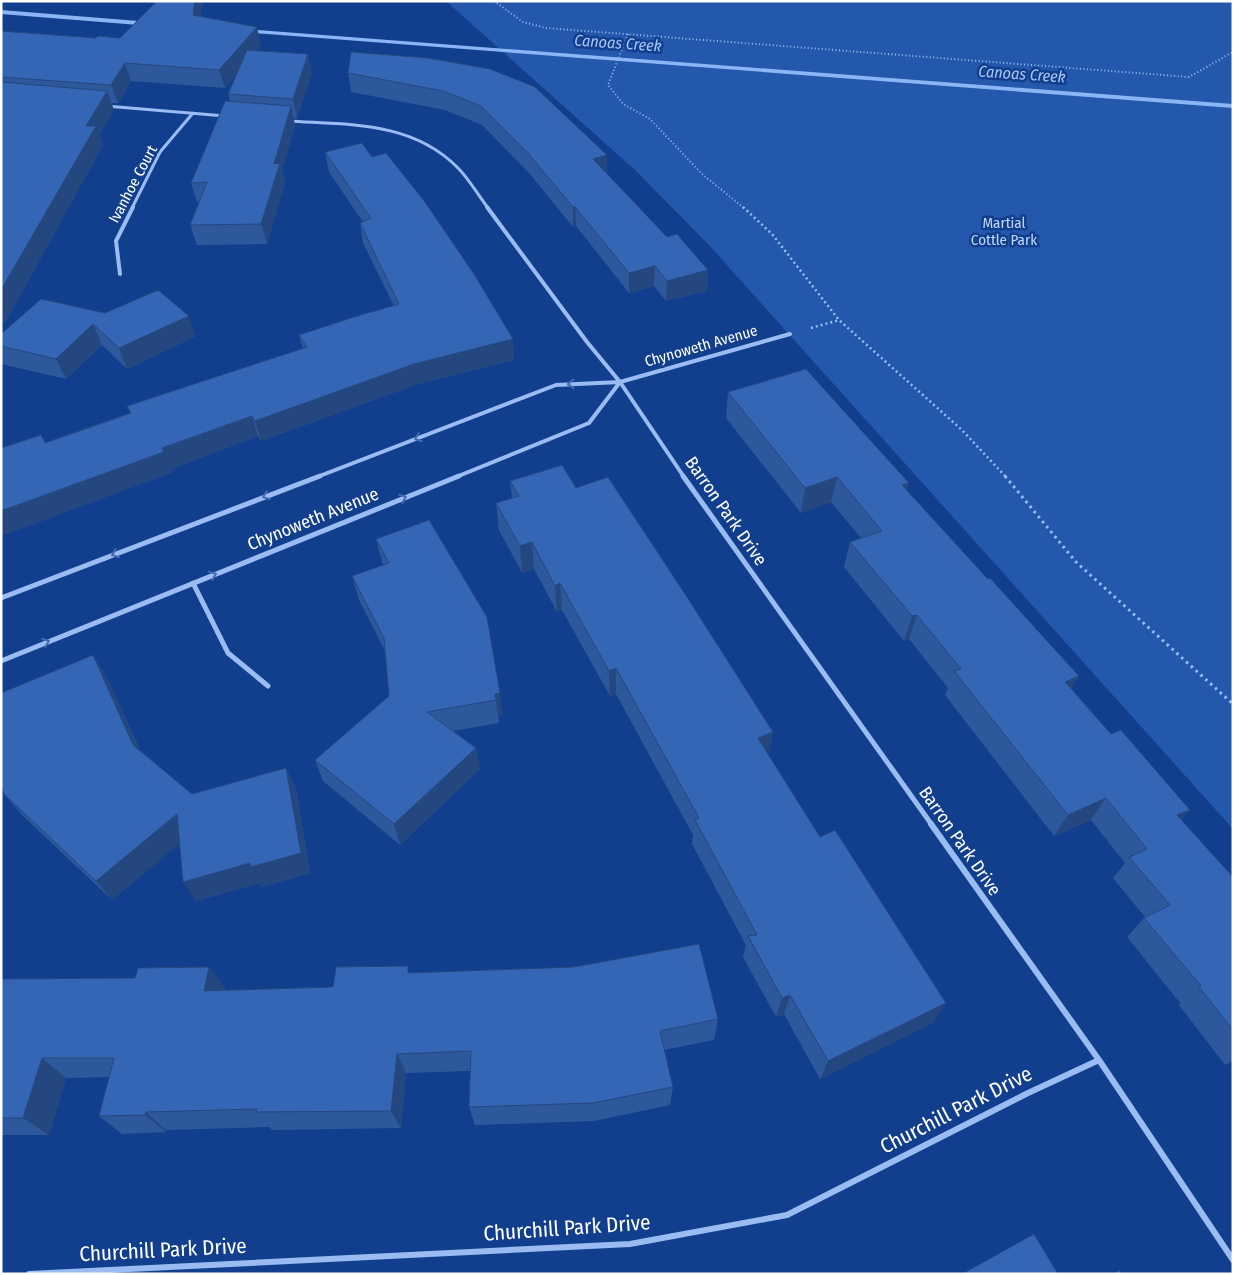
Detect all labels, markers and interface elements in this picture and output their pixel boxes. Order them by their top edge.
water label: Canoas Creek [574,30,662,56]
water label: Canoas Creek [978,61,1066,87]
street label: Ivanhoe Court [105,142,161,226]
park label: Martial Cottle Park [971,214,1037,249]
street label: Chynoweth Avenue [643,321,759,371]
one-way arrow [567,379,575,390]
one-way arrow [414,431,423,442]
street label: Barron Park Drive [680,452,772,570]
street label: Chynoweth Avenue [244,483,382,555]
one-way arrow [263,490,271,500]
one-way arrow [398,494,407,504]
one-way arrow [111,548,119,558]
one-way arrow [208,570,217,581]
one-way arrow [42,638,50,648]
street label: Barron Park Drive [914,782,1006,900]
street label: Churchill Park Drive [876,1060,1036,1160]
street label: Churchill Park Drive [483,1209,651,1247]
street label: Churchill Park Drive [79,1233,247,1267]

